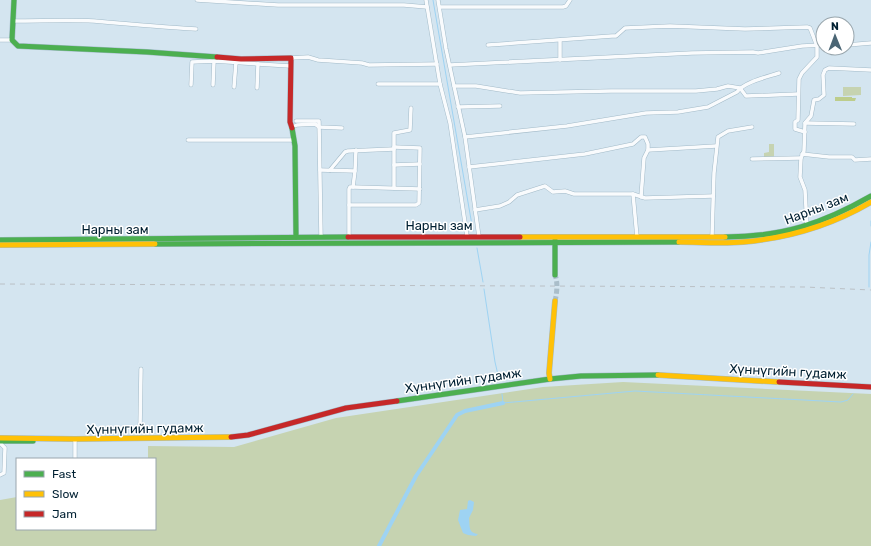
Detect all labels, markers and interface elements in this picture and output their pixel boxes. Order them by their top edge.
north arrow [815,16,855,56]
text: N [831,20,839,33]
street label: Нарны зам [782,189,850,228]
street label: Нарны зам [405,218,473,233]
street label: Нарны зам [81,222,149,237]
street label: Хүннүгийн гудамж [729,361,848,382]
street label: Хүннүгийн гудамж [404,365,523,396]
street label: Хүннүгийн гудамж [86,420,204,437]
legend [16,458,156,530]
text: Fast [52,467,76,481]
text: Slow [52,487,79,501]
text: Jam [52,507,77,521]

